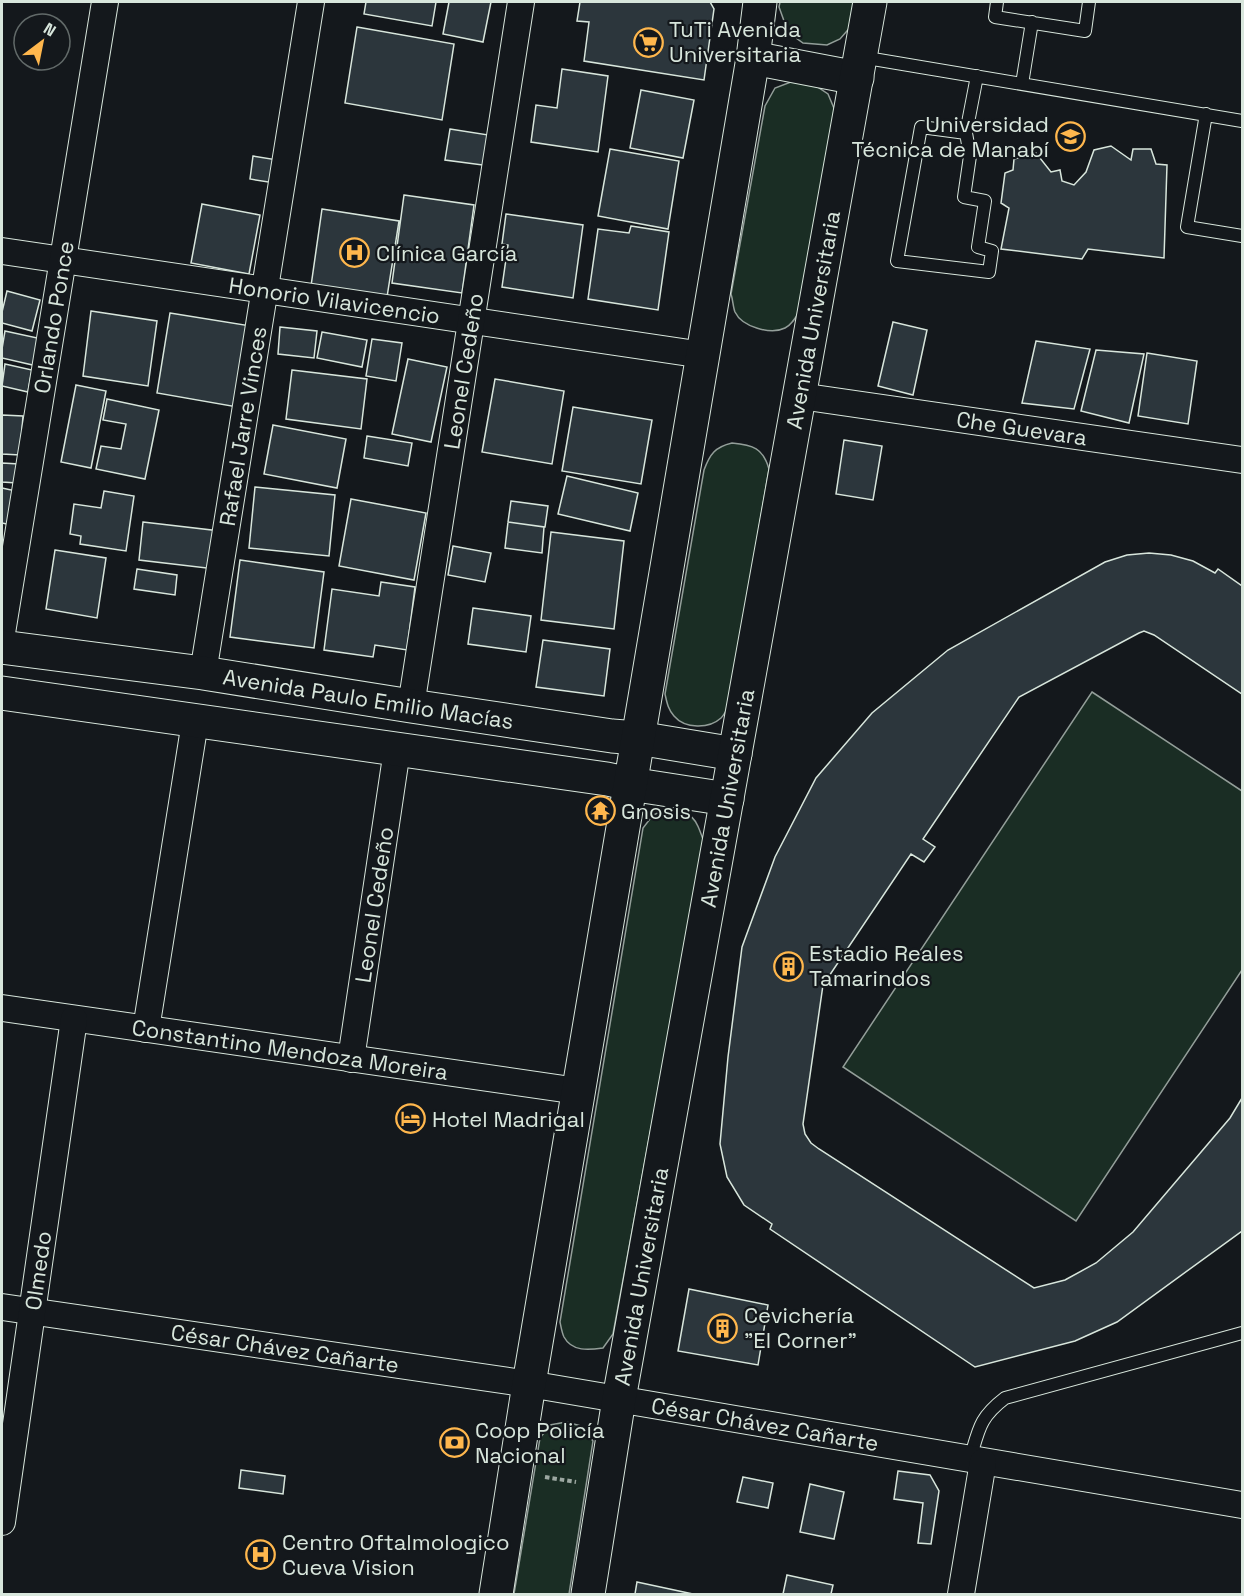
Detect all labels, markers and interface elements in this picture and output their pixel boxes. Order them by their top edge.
north arrow [12,12,72,72]
place label: TuTi Avenida Universitaria [669,15,801,68]
text: N [40,18,60,41]
supermarket icon: TuTi Avenida Universitaria [632,26,664,58]
place label: Universidad Técnica de Manabí [852,110,1050,163]
school or university icon: Universidad Técnica de Manabí [1054,121,1086,153]
street label: Avenida Universitaria [780,208,846,431]
hospital icon: Clínica García [339,237,371,269]
street label: Orlando Ponce [27,239,80,396]
place label: Clínica García [376,239,518,267]
street label: Honorio Vilavicencio [227,271,442,330]
street label: Leonel Cedeño [437,291,489,451]
street label: Rafael Jarre Vinces [213,324,273,528]
street label: Che Guevara [955,405,1089,451]
street label: Avenida Paulo Emilio Macías [221,662,515,735]
street label: Avenida Universitaria [694,686,760,910]
temple icon: Gnosis [584,795,616,827]
place label: Gnosis [621,797,691,825]
street label: Leonel Cedeño [349,825,399,985]
place label: Estadio Reales Tamarindos [809,939,964,992]
building icon: Estadio Reales Tamarindos [772,950,804,982]
street label: Constantino Mendoza Moreira [130,1013,450,1086]
hotel icon: Hotel Madrigal [395,1103,427,1135]
place label: Hotel Madrigal [432,1105,585,1133]
street label: Avenida Universitaria [608,1165,674,1388]
street label: Olmedo [18,1229,58,1312]
place label: Cevichería "El Corner" [744,1301,857,1354]
building icon: Cevichería "El Corner" [707,1312,739,1344]
street label: César Chávez Cañarte [169,1318,401,1379]
street label: César Chávez Cañarte [649,1391,881,1457]
place label: Coop Policía Nacional [475,1416,605,1469]
bank icon: Coop Policía Nacional [438,1427,470,1459]
place label: Centro Oftalmologico Cueva Vision [282,1528,510,1581]
hospital icon: Centro Oftalmologico Cueva Vision [245,1539,277,1571]

